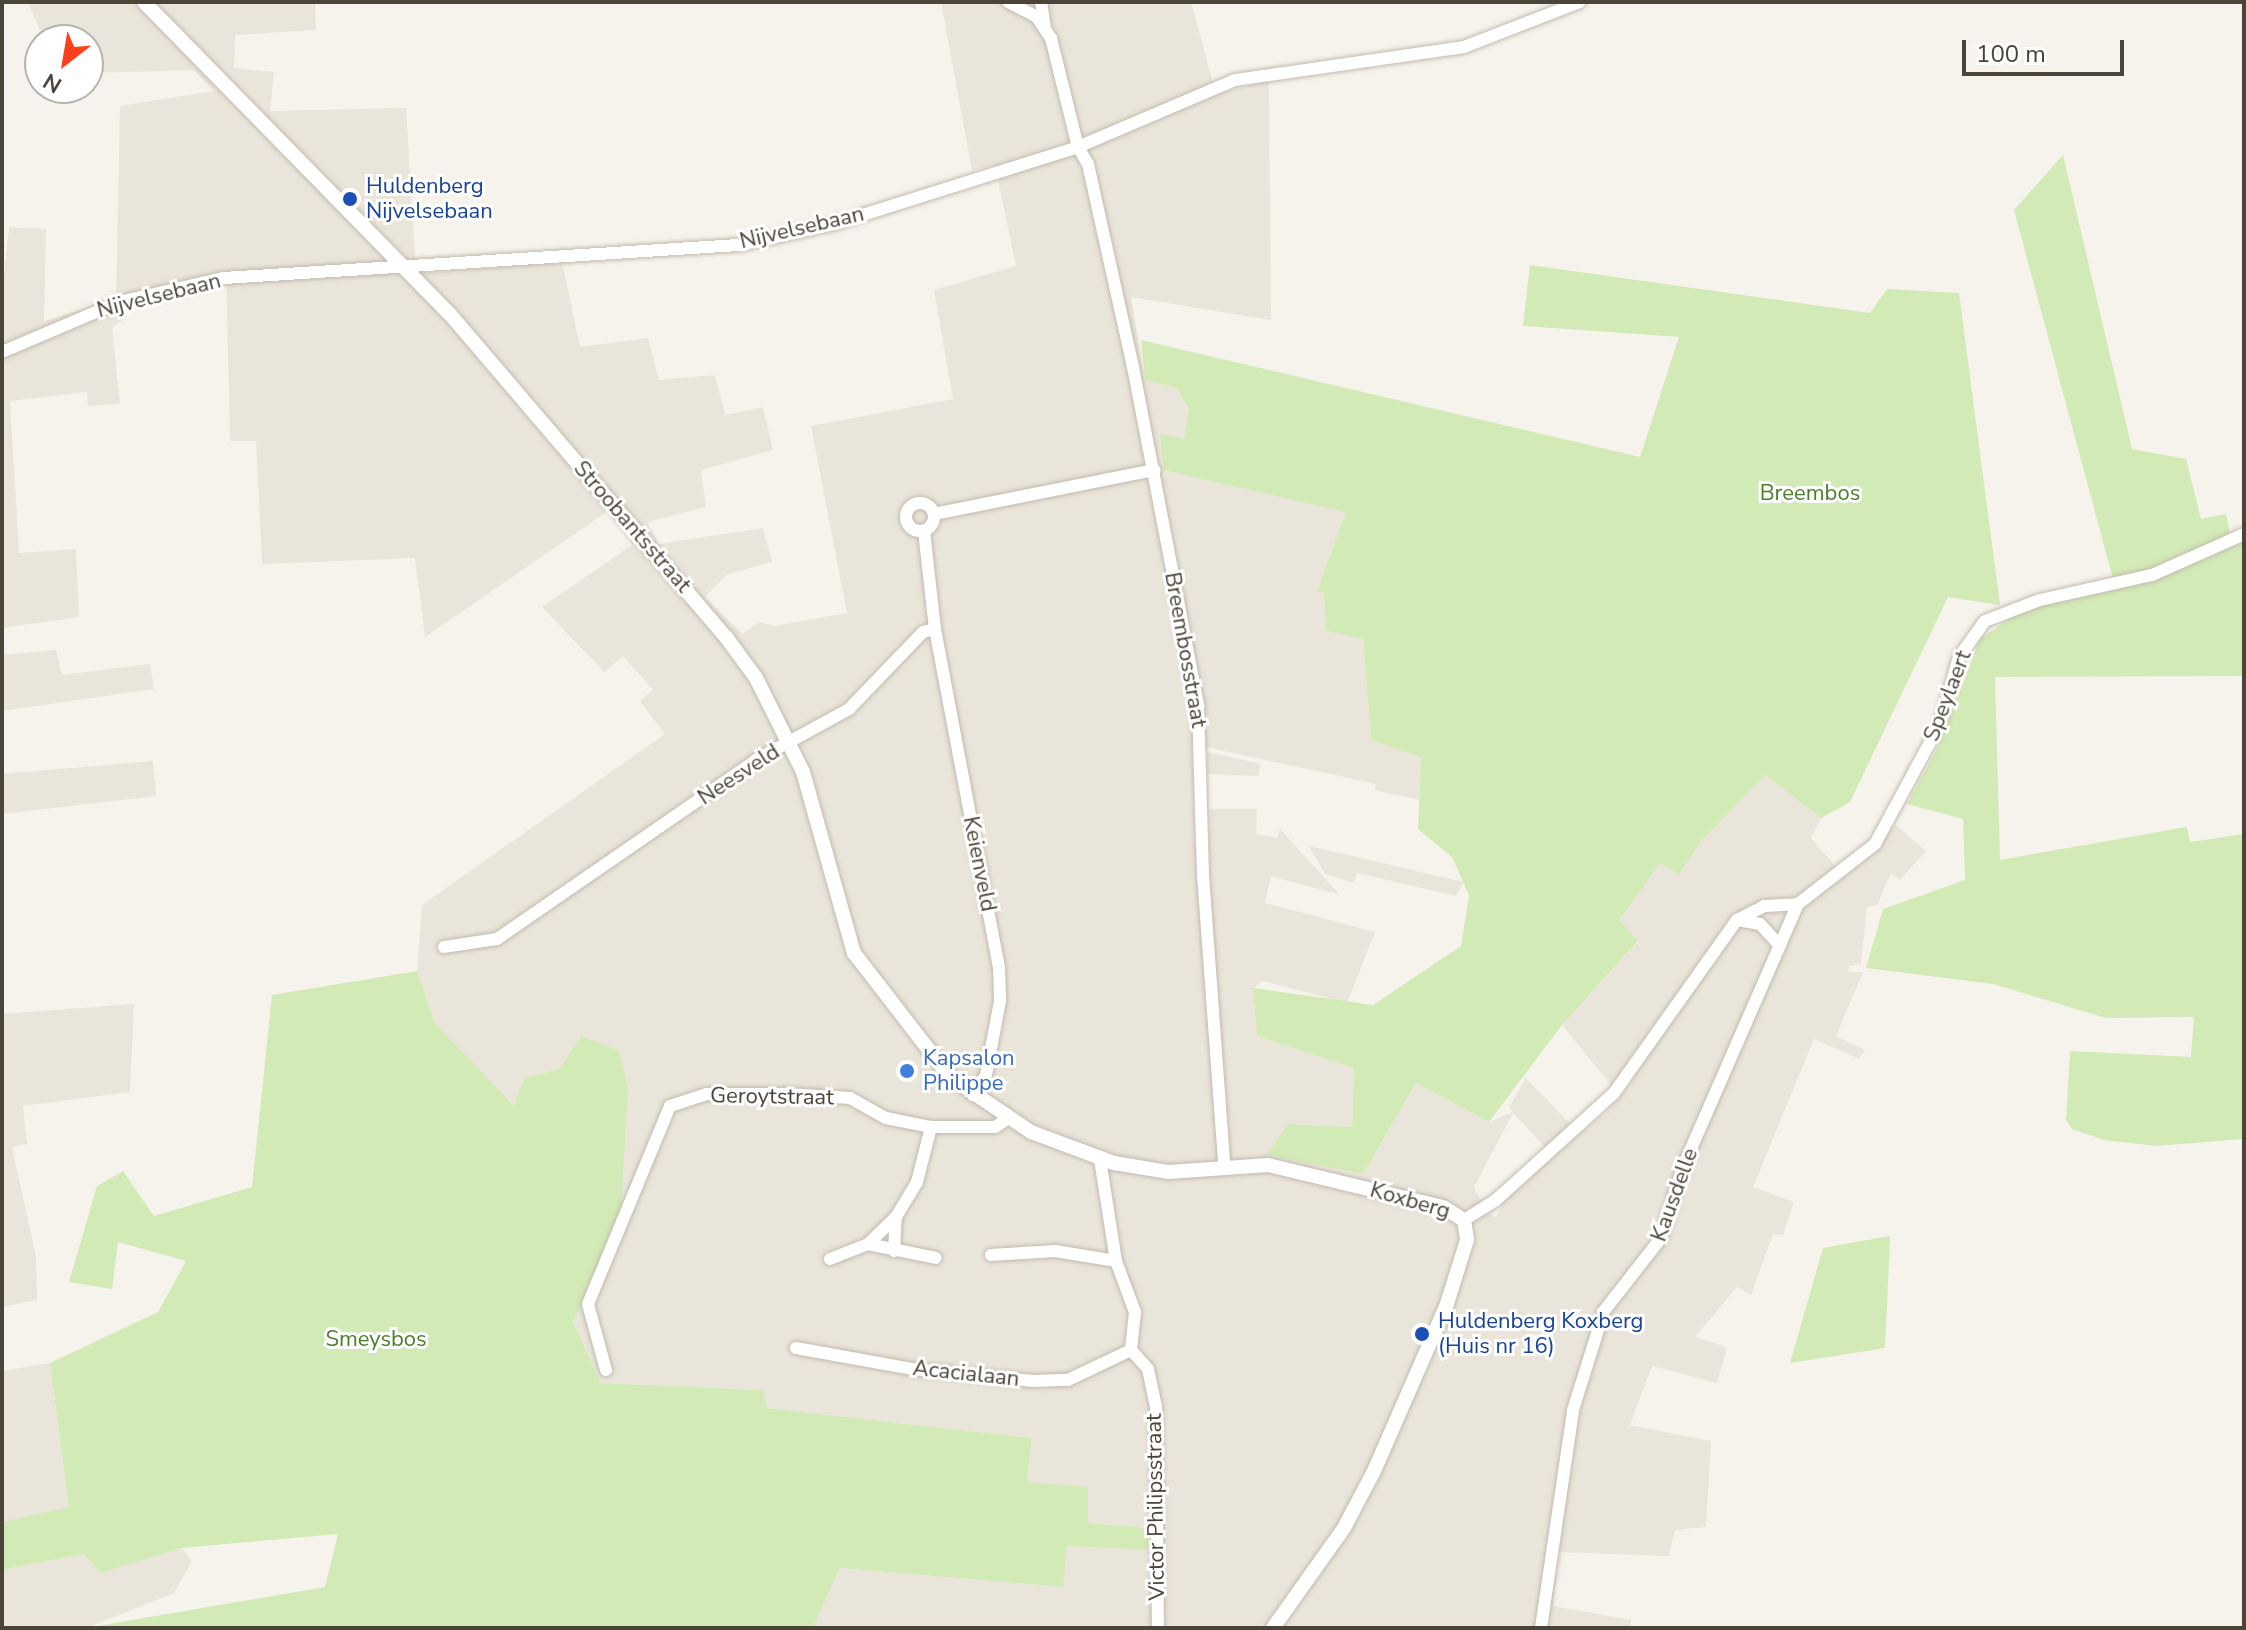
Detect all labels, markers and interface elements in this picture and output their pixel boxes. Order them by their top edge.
north arrow [24,24,104,104]
scale bar [1966,24,2128,74]
text: 100 m [1976,38,2046,70]
text: N [38,66,67,100]
place label: Huldenberg Nijvelsebaan [366,173,493,224]
marker: Huldenberg Nijvelsebaan [341,190,359,208]
street label: Nijvelsebaan [737,201,867,255]
street label: Nijvelsebaan [94,268,224,324]
street label: Stroobantsstraat [568,456,696,598]
park label: Breembos [1760,481,1860,507]
street label: Breembosstraat [1158,570,1212,730]
street label: Speylaert [1919,647,1977,745]
street label: Neesveld [693,739,785,811]
street label: Keienveld [957,814,1001,914]
place label: Kapsalon Philippe [923,1045,1015,1096]
marker: Kapsalon Philippe [898,1062,916,1080]
street label: Geroytstraat [710,1083,834,1111]
street label: Kausdelle [1646,1145,1704,1245]
street label: Koxberg [1367,1177,1453,1225]
place label: Huldenberg Koxberg (Huis nr 16) [1438,1308,1644,1360]
marker: Huldenberg Koxberg (Huis nr 16) [1413,1325,1431,1343]
park label: Smeysbos [325,1327,427,1353]
street label: Acacialaan [911,1355,1021,1393]
street label: Victor Philipsstraat [1141,1413,1171,1601]

